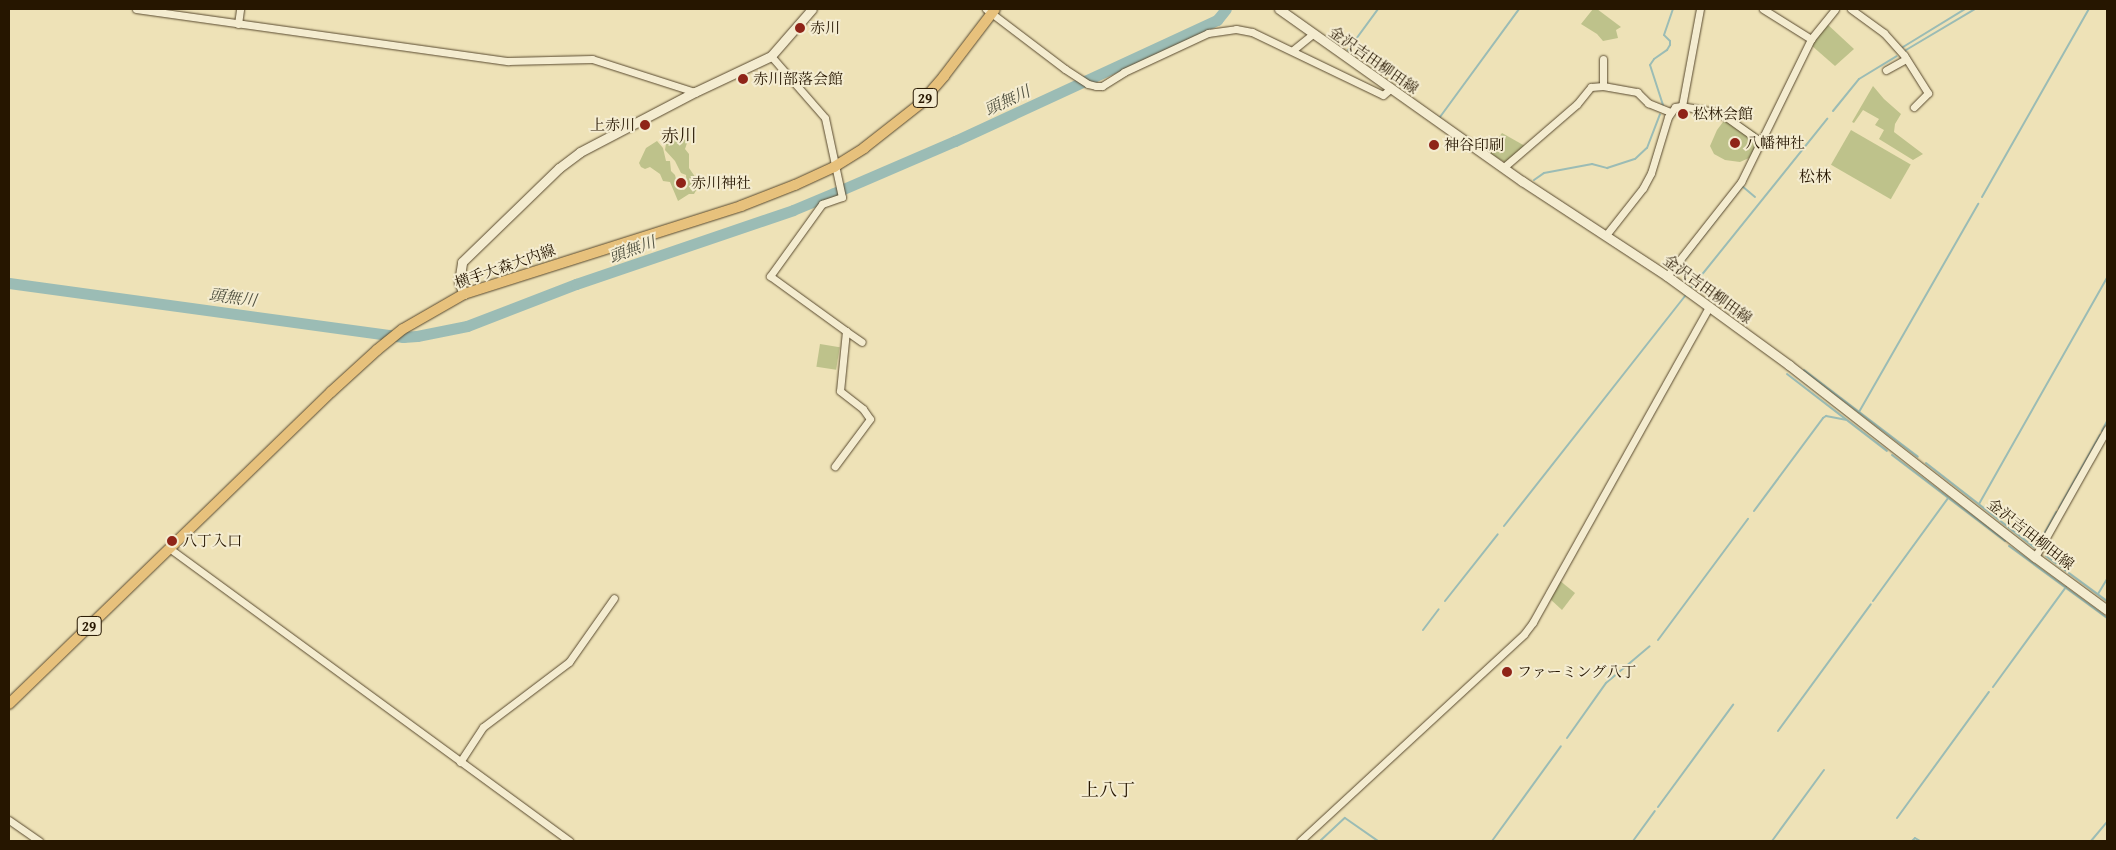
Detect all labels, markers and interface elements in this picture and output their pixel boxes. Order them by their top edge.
place label: 赤川 [810,19,840,37]
marker: 赤川 [794,22,806,34]
street label: 金沢吉田柳田線 [1326,23,1422,97]
place label: 赤川部落会館 [753,70,843,88]
marker: 赤川部落会館 [737,73,749,85]
water label: 頭無川 [981,81,1033,119]
road number: 29 [912,86,938,110]
place label: 松林会館 [1693,105,1753,123]
marker: 松林会館 [1677,108,1689,120]
place label: 上赤川 [590,116,635,134]
marker: 上赤川 [639,119,651,131]
district label: 赤川 [661,125,697,147]
place label: 八幡神社 [1745,134,1805,152]
place label: 神谷印刷 [1444,136,1504,154]
marker: 八幡神社 [1729,137,1741,149]
marker: 神谷印刷 [1428,139,1440,151]
district label: 松林 [1799,166,1831,186]
place label: 赤川神社 [691,174,751,192]
marker: 赤川神社 [675,177,687,189]
water label: 頭無川 [606,232,658,266]
street label: 横手大森大内線 [452,240,558,292]
street label: 金沢吉田柳田線 [1660,251,1756,327]
water label: 頭無川 [208,284,258,310]
street label: 金沢吉田柳田線 [1984,495,2078,573]
place label: 八丁入口 [182,532,242,550]
marker: 八丁入口 [166,535,178,547]
road number: 29 [76,614,102,638]
place label: ファーミング八丁 [1517,663,1637,681]
marker: ファーミング八丁 [1501,666,1513,678]
district label: 上八丁 [1081,779,1135,801]

